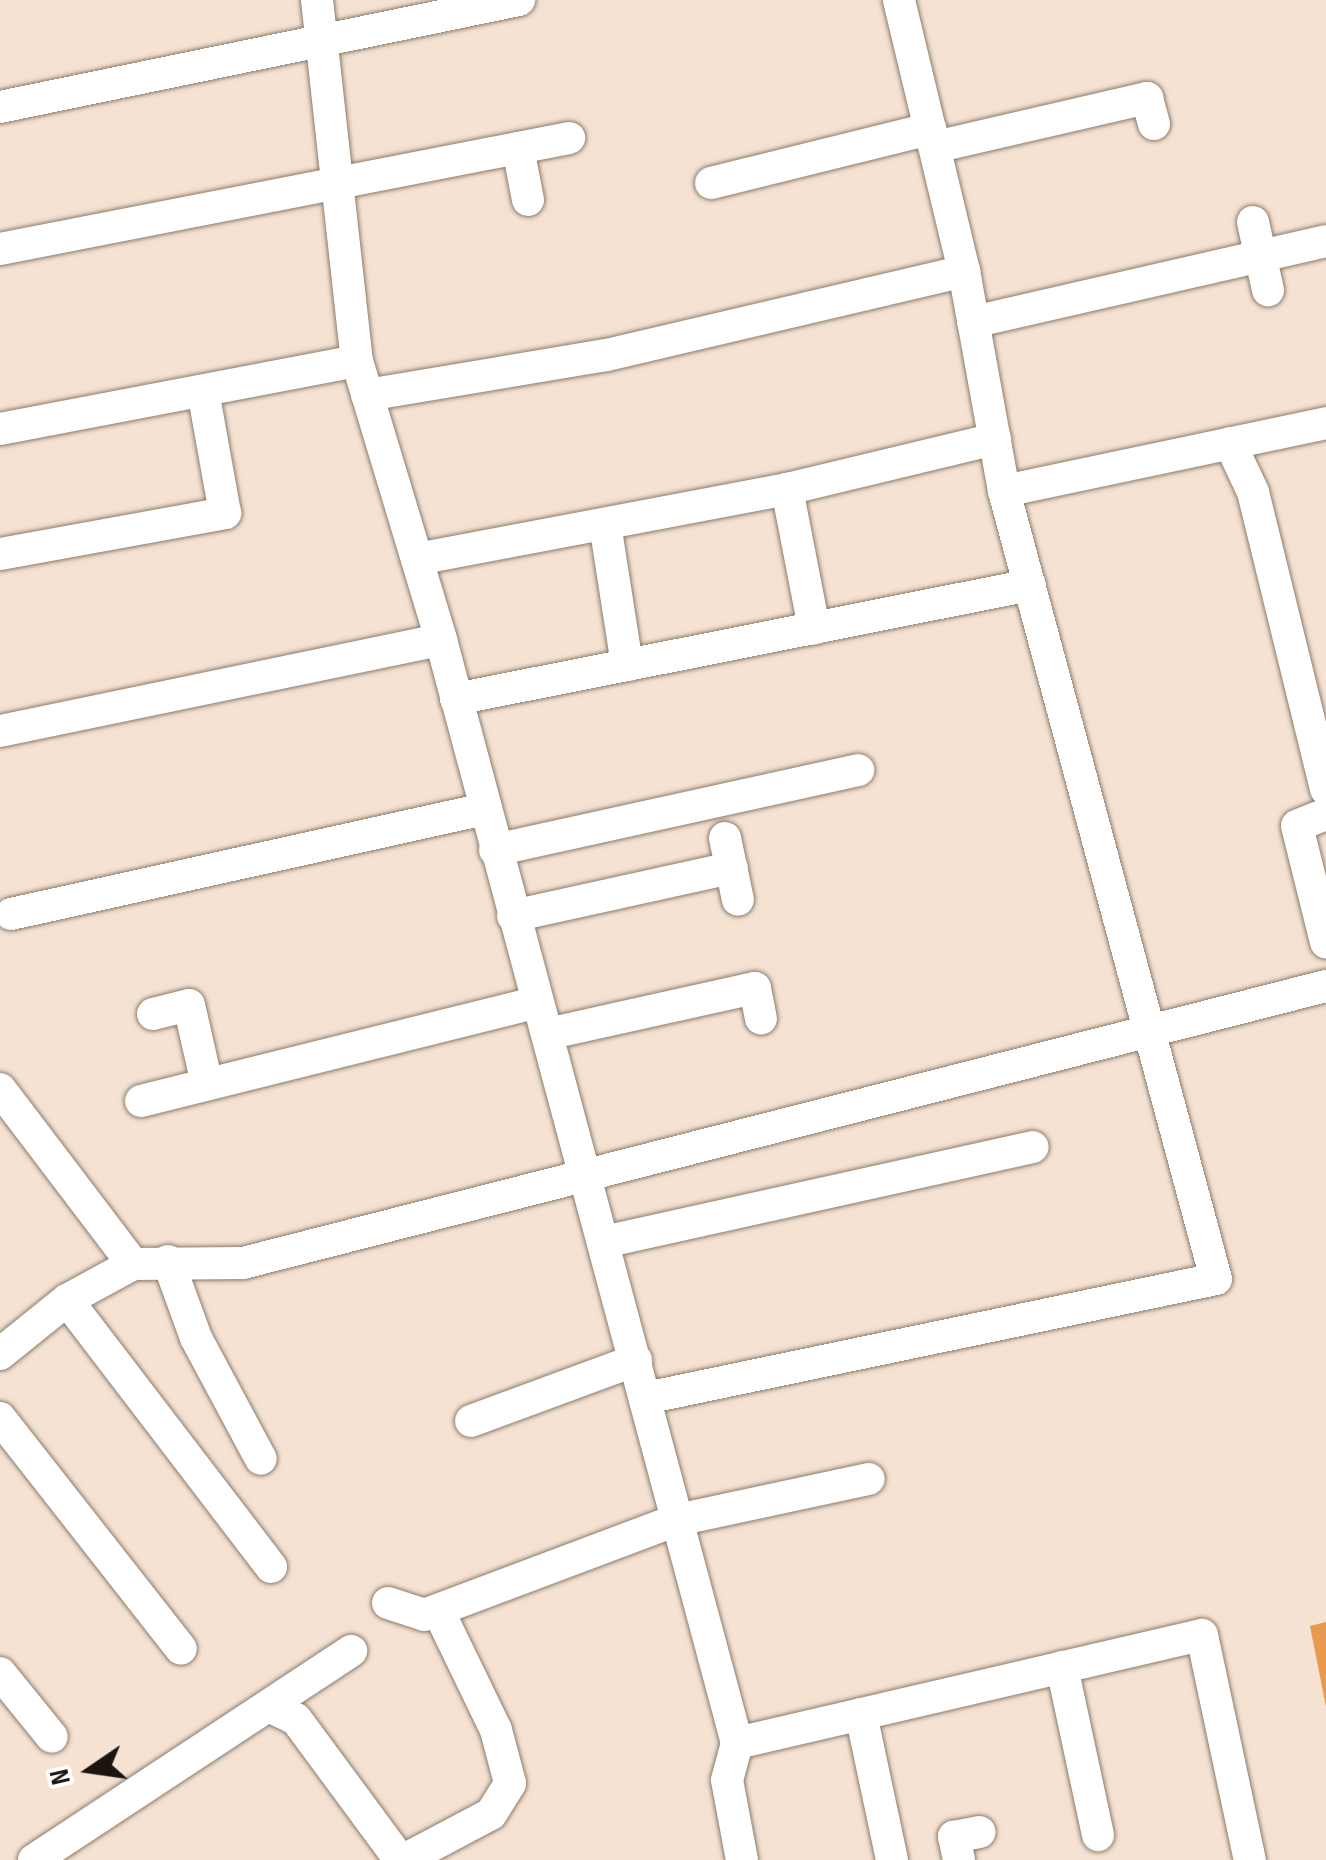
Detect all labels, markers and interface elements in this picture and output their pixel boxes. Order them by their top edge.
north arrow [40,1720,140,1820]
text: N [43,1766,78,1788]

